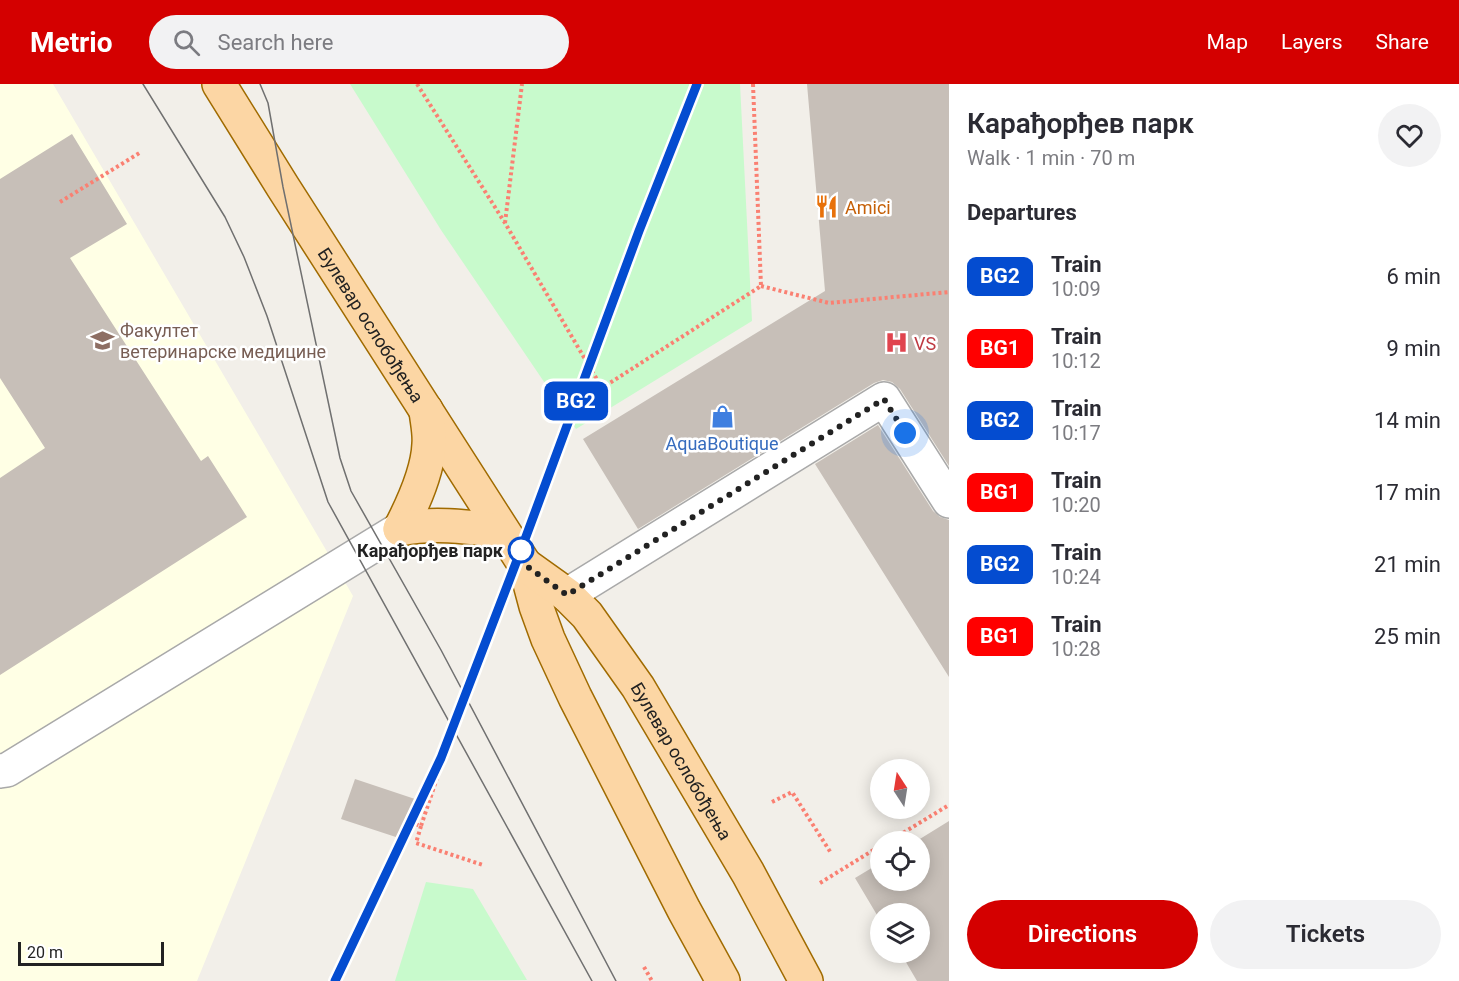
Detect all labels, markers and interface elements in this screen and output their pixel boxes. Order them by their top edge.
search box [149,15,569,69]
text: Metrio [30,26,113,59]
icon: search [170,26,203,59]
text: Search here [218,30,333,55]
text: Map [1206,30,1248,54]
text: Layers [1281,30,1342,54]
text: Share [1375,30,1429,54]
button: heart [1378,104,1441,167]
text: Карађорђев парк [967,107,1194,140]
text: Walk · 1 min · 70 m [967,146,1135,170]
restaurant icon: Amici [814,194,840,220]
place label: Amici [845,197,891,218]
text: Departures [967,200,1077,225]
street label: Булевар ослобођења [314,244,429,406]
text: Train [1051,252,1102,277]
text: BG2 [980,264,1020,288]
text: 6 min [1386,264,1441,289]
text: 10:09 [1051,277,1101,301]
place label: Факултет ветеринарске медицине [120,320,326,362]
text: Train [1051,324,1102,349]
school or university icon: Факултет ветеринарске медицине [89,327,115,353]
hospital icon: VS [883,330,909,356]
place label: VS [914,333,936,354]
text: BG1 [980,336,1020,360]
text: 9 min [1386,336,1441,361]
text: 10:12 [1051,349,1101,373]
line badge: BG2 [542,382,610,420]
text: BG2 [556,389,596,413]
text: Train [1051,396,1102,421]
shop icon: AquaBoutique [709,404,735,430]
text: BG2 [980,408,1020,432]
text: 14 min [1374,408,1441,433]
your location [890,418,920,448]
text: 10:17 [1051,421,1101,445]
place label: AquaBoutique [665,433,779,454]
text: Train [1051,468,1102,493]
text: BG1 [980,480,1020,504]
text: 17 min [1374,480,1441,505]
text: 10:20 [1051,493,1101,517]
marker: Карађорђев парк [508,537,534,563]
place label: Карађорђев парк [357,540,504,561]
text: Train [1051,540,1102,565]
text: BG2 [980,552,1020,576]
text: 21 min [1374,552,1441,577]
text: 10:24 [1051,565,1101,589]
text: Train [1051,612,1102,637]
text: BG1 [980,624,1020,648]
text: 25 min [1374,624,1441,649]
text: 10:28 [1051,637,1101,661]
street label: Булевар ослобођења [627,678,736,844]
north arrow [870,759,930,819]
map controls [870,759,930,963]
button: locate [870,831,930,891]
button: Directions [967,900,1198,969]
button: Tickets [1210,900,1441,969]
button: layers [870,903,930,963]
scale bar [18,939,164,966]
text: 20 m [27,943,63,962]

